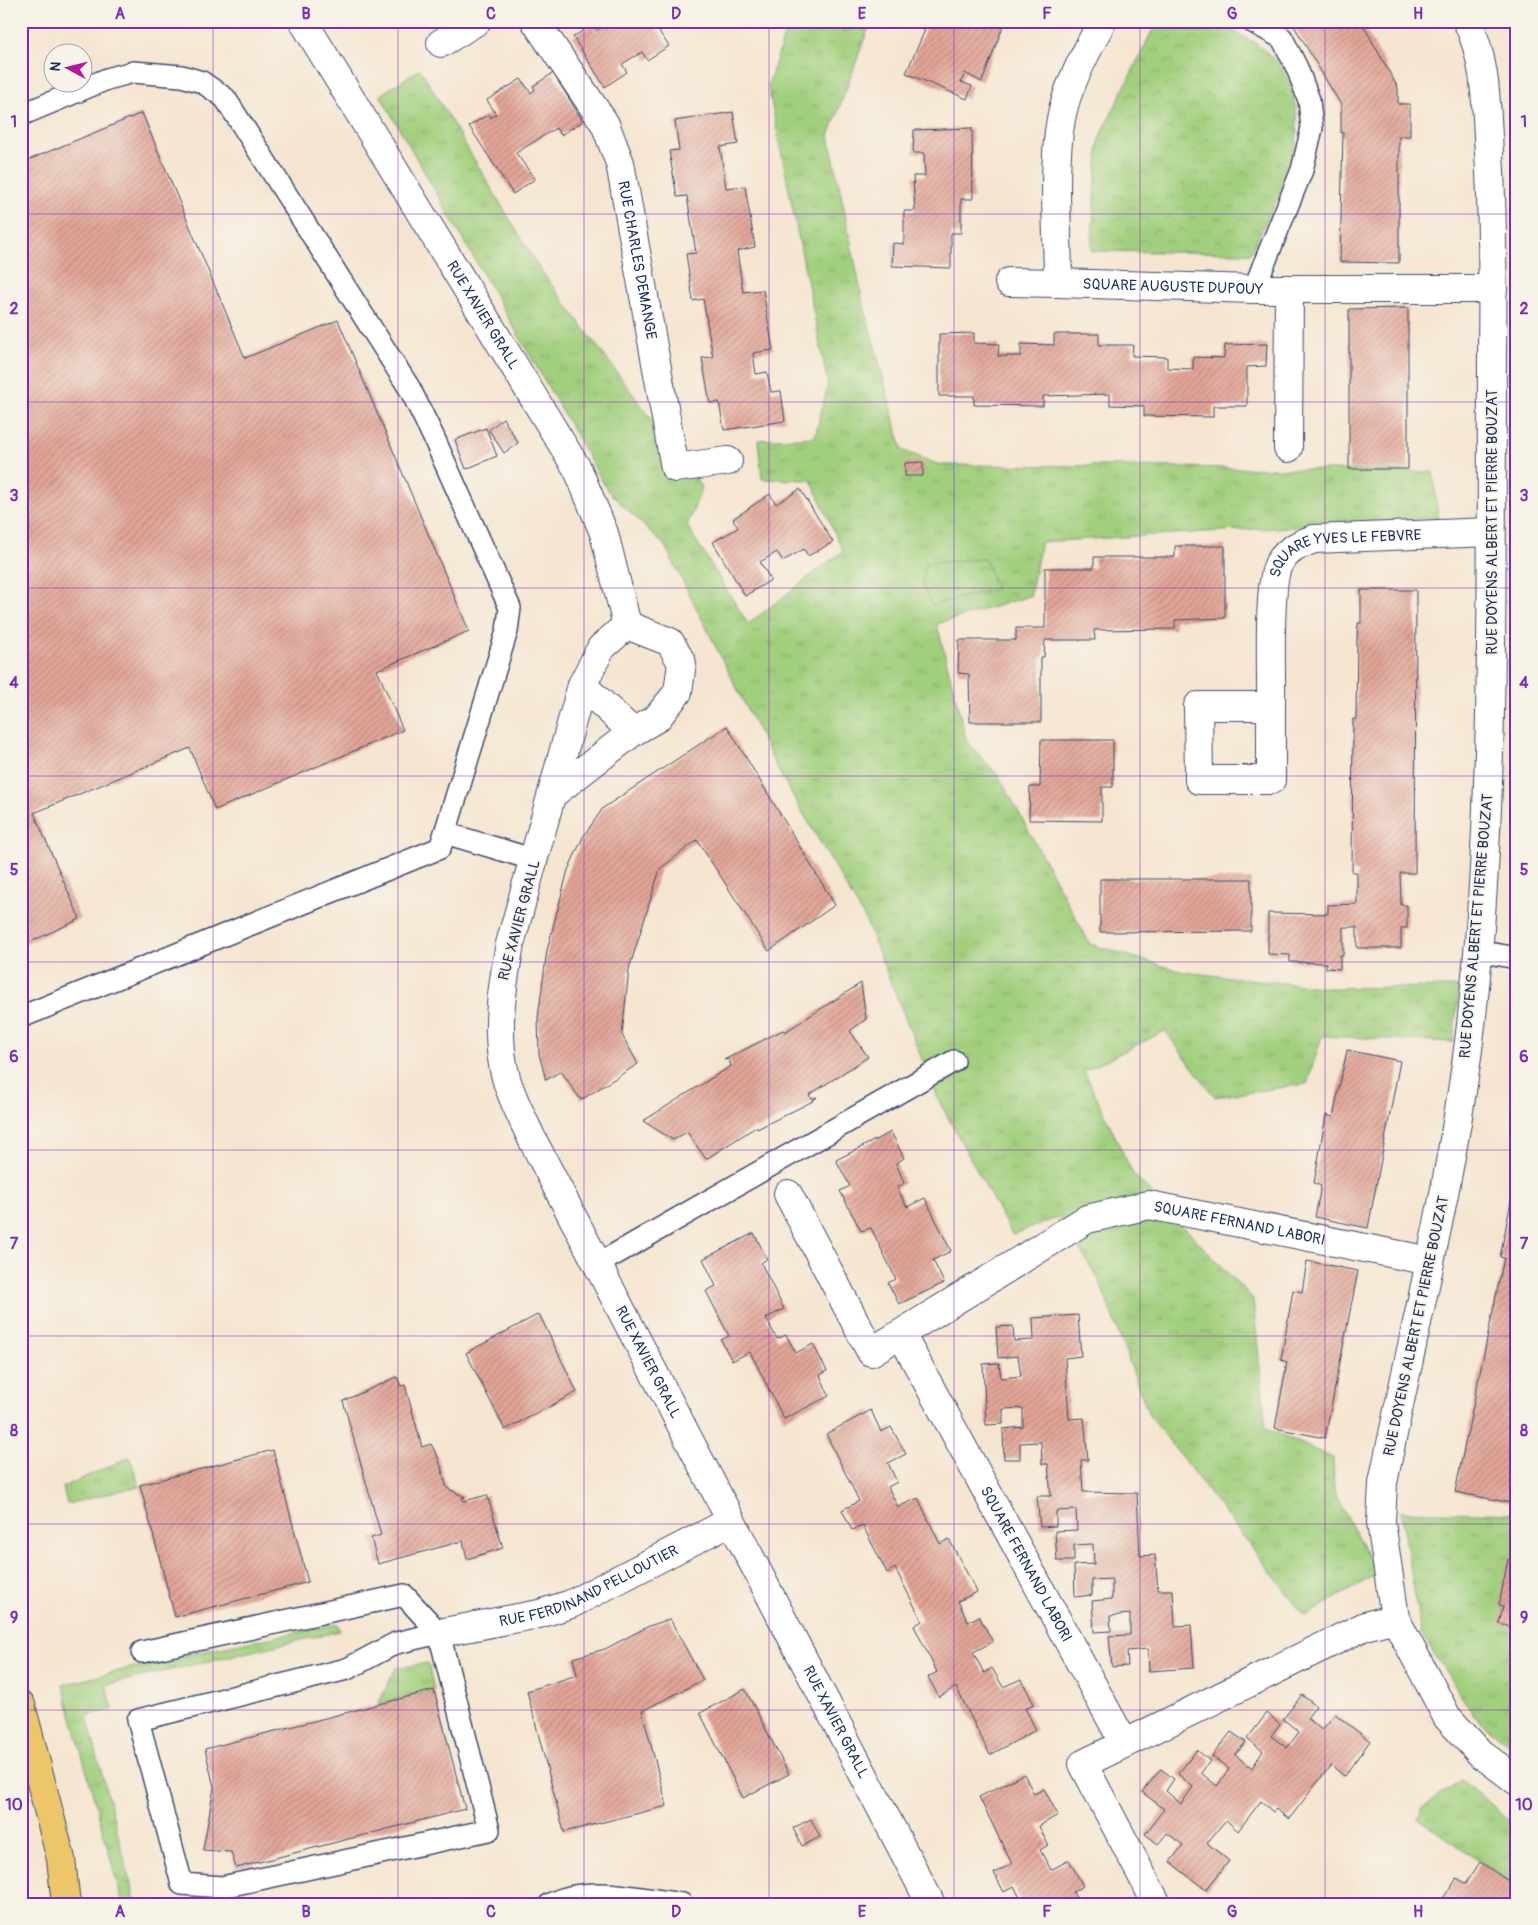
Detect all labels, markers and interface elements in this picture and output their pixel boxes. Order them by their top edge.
text: A [115,4,126,24]
text: B [301,4,311,24]
text: C [486,4,496,24]
text: D [671,4,681,24]
text: E [858,4,867,24]
text: F [1042,4,1052,24]
text: G [1227,4,1238,24]
text: H [1413,4,1423,24]
north arrow [42,42,92,92]
text: N [47,61,65,72]
text: 1 [11,112,17,132]
text: 1 [1521,112,1527,132]
street label: RUE CHARLES DEMANGE [613,179,661,341]
street label: RUE XAVIER GRALL [442,257,523,373]
street label: SQUARE AUGUSTE DUPOUY [1082,275,1264,299]
text: 2 [10,299,19,319]
text: 2 [1520,299,1529,319]
street label: RUE DOYENS ALBERT ET PIERRE BOUZAT [1483,389,1502,655]
text: 3 [10,486,19,506]
text: 3 [1520,486,1529,506]
street label: SQUARE YVES LE FEBVRE [1266,526,1422,579]
text: 4 [9,673,19,693]
text: 4 [1519,673,1529,693]
street label: RUE DOYENS ALBERT ET PIERRE BOUZAT [1455,793,1498,1059]
street label: RUE XAVIER GRALL [494,858,545,983]
text: 5 [10,860,19,880]
text: 5 [1520,860,1529,880]
text: 6 [9,1047,19,1067]
text: 6 [1519,1047,1529,1067]
street label: RUE DOYENS ALBERT ET PIERRE BOUZAT [1380,1194,1453,1458]
street label: SQUARE FERNAND LABORI [1152,1197,1327,1250]
text: 7 [10,1234,19,1254]
text: 7 [1520,1234,1529,1254]
street label: RUE XAVIER GRALL [611,1303,685,1422]
text: 8 [10,1421,18,1441]
text: 8 [1520,1421,1528,1441]
street label: SQUARE FERNAND LABORI [976,1483,1076,1645]
street label: RUE FERDINAND PELLOUTIER [498,1541,682,1631]
text: 9 [10,1608,18,1628]
text: 9 [1520,1608,1528,1628]
street label: RUE XAVIER GRALL [798,1663,873,1782]
text: 10 [5,1795,23,1815]
text: 10 [1515,1795,1533,1815]
text: A [115,1902,126,1922]
text: B [301,1902,311,1922]
text: C [486,1902,496,1922]
text: D [671,1902,681,1922]
text: E [858,1902,867,1922]
text: F [1042,1902,1052,1922]
text: G [1227,1902,1238,1922]
text: H [1413,1902,1423,1922]

